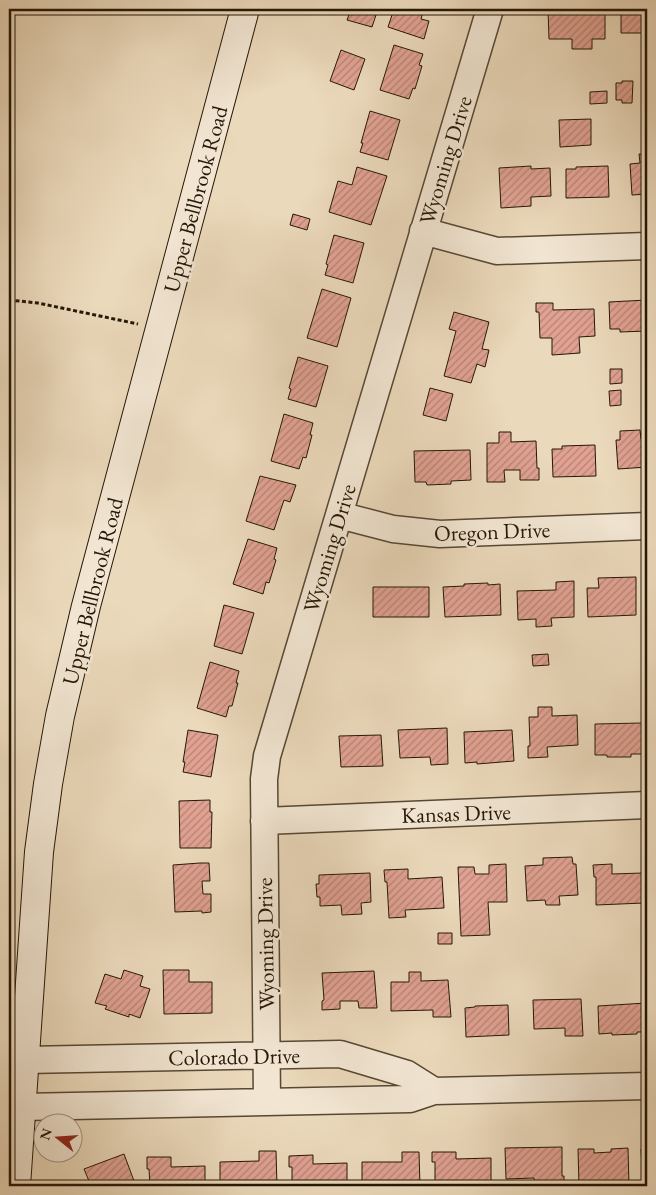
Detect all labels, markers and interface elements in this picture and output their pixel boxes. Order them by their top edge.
street label: Wyoming Drive [412,92,479,228]
street label: Upper Bellbrook Road [157,102,235,296]
street label: Wyoming Drive [296,480,363,616]
street label: Upper Bellbrook Road [55,493,130,688]
street label: Oregon Drive [433,515,551,548]
street label: Kansas Drive [401,797,512,830]
street label: Wyoming Drive [250,877,281,1011]
street label: Colorado Drive [168,1041,301,1072]
north arrow [32,1112,82,1162]
text: N [35,1126,56,1142]

